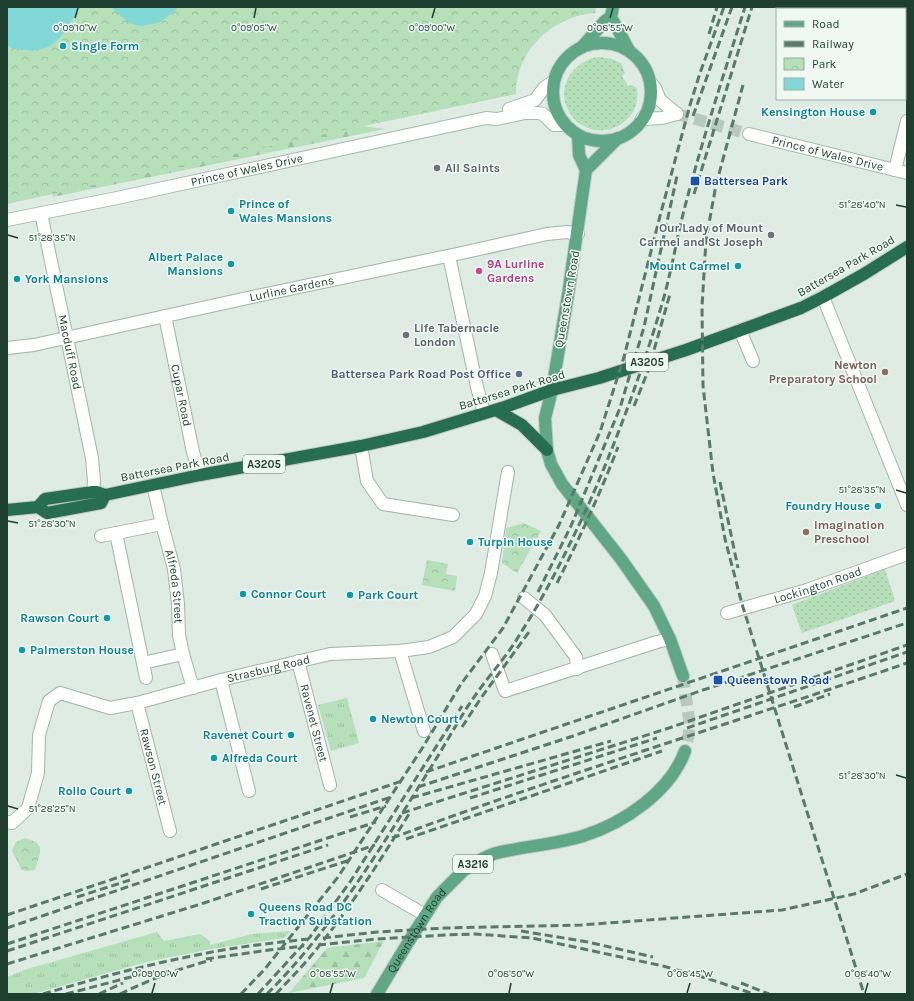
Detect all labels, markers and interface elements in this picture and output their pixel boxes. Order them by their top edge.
legend [776,8,906,100]
text: Road [812,17,840,31]
text: 0°09'10"W [53,22,97,34]
text: 0°09'05"W [231,22,277,34]
text: 0°09'00"W [409,22,455,34]
text: 0°08'55"W [587,22,633,34]
text: Railway [812,37,854,51]
place label: Single Form [71,39,139,53]
marker: Single Form [58,41,68,51]
text: Park [812,57,837,71]
text: Water [812,77,845,91]
place label: Kensington House [761,105,865,119]
marker: Kensington House [868,107,878,117]
street label: Prince of Wales Drive [770,133,885,174]
street label: Prince of Wales Drive [189,151,304,189]
place label: All Saints [445,161,500,175]
marker: All Saints [432,163,442,173]
place label: Battersea Park [704,174,788,188]
marker: Battersea Park [689,175,701,187]
place label: Prince of Wales Mansions [239,197,332,225]
text: 51°28'40"N [838,199,886,211]
marker: Prince of Wales Mansions [226,206,236,216]
place label: Our Lady of Mount Carmel and St Joseph [639,221,763,249]
marker: Our Lady of Mount Carmel and St Joseph [766,230,776,240]
text: 51°28'35"N [28,232,76,244]
street label: Battersea Park Road [795,232,897,300]
street label: Queenstown Road [552,249,582,349]
place label: Albert Palace Mansions [148,250,223,278]
place label: 9A Lurline Gardens [487,257,544,285]
marker: Albert Palace Mansions [226,259,236,269]
place label: Mount Carmel [649,259,730,273]
marker: Mount Carmel [733,261,743,271]
marker: 9A Lurline Gardens [474,266,484,276]
place label: York Mansions [25,272,109,286]
street label: Lurline Gardens [248,273,335,304]
marker: York Mansions [12,274,22,284]
street label: Macduff Road [55,313,85,391]
place label: Life Tabernacle London [414,321,499,349]
marker: Life Tabernacle London [401,330,411,340]
road number: A3205 [626,353,668,371]
place label: Newton Preparatory School [769,358,877,386]
street label: Cupar Road [168,363,195,428]
place label: Battersea Park Road Post Office [331,367,511,381]
street label: Battersea Park Road [457,367,567,413]
marker: Newton Preparatory School [880,367,890,377]
marker: Battersea Park Road Post Office [514,369,524,379]
street label: Battersea Park Road [120,450,230,484]
road number: A3205 [243,455,285,473]
text: 51°28'35"N [838,484,886,496]
place label: Foundry House [785,499,870,513]
marker: Foundry House [873,501,883,511]
text: 51°28'30"N [28,518,76,530]
place label: Imagination Preschool [814,518,884,546]
marker: Imagination Preschool [801,527,811,537]
place label: Turpin House [478,535,553,549]
marker: Turpin House [465,537,475,547]
street label: Alfreda Street [162,548,186,624]
street label: Lockington Road [772,564,864,606]
place label: Connor Court [251,587,327,601]
place label: Park Court [358,588,418,602]
marker: Connor Court [238,589,248,599]
marker: Park Court [345,590,355,600]
place label: Rawson Court [20,611,99,625]
marker: Rawson Court [102,613,112,623]
place label: Palmerston House [30,643,134,657]
marker: Palmerston House [17,645,27,655]
street label: Strasburg Road [226,652,311,685]
place label: Queenstown Road [727,673,829,687]
marker: Queenstown Road [712,674,724,686]
street label: Ravenet Street [297,683,331,764]
place label: Newton Court [381,712,459,726]
marker: Newton Court [368,714,378,724]
street label: Rawson Street [137,727,170,807]
place label: Ravenet Court [203,728,283,742]
marker: Ravenet Court [286,730,296,740]
place label: Alfreda Court [222,751,298,765]
marker: Alfreda Court [209,753,219,763]
text: 51°28'30"N [838,770,886,782]
place label: Rollo Court [58,784,121,798]
marker: Rollo Court [124,786,134,796]
text: 51°28'25"N [29,803,75,815]
road number: A3216 [453,855,493,873]
street label: Queenstown Road [384,885,449,976]
place label: Queens Road DC Traction Substation [259,900,372,928]
marker: Queens Road DC Traction Substation [246,909,256,919]
text: 0°09'00"W [132,968,178,980]
text: 0°08'55"W [310,968,356,980]
text: 0°08'50"W [488,968,534,980]
text: 0°08'45"W [667,968,713,980]
text: 0°08'40"W [845,968,891,980]

